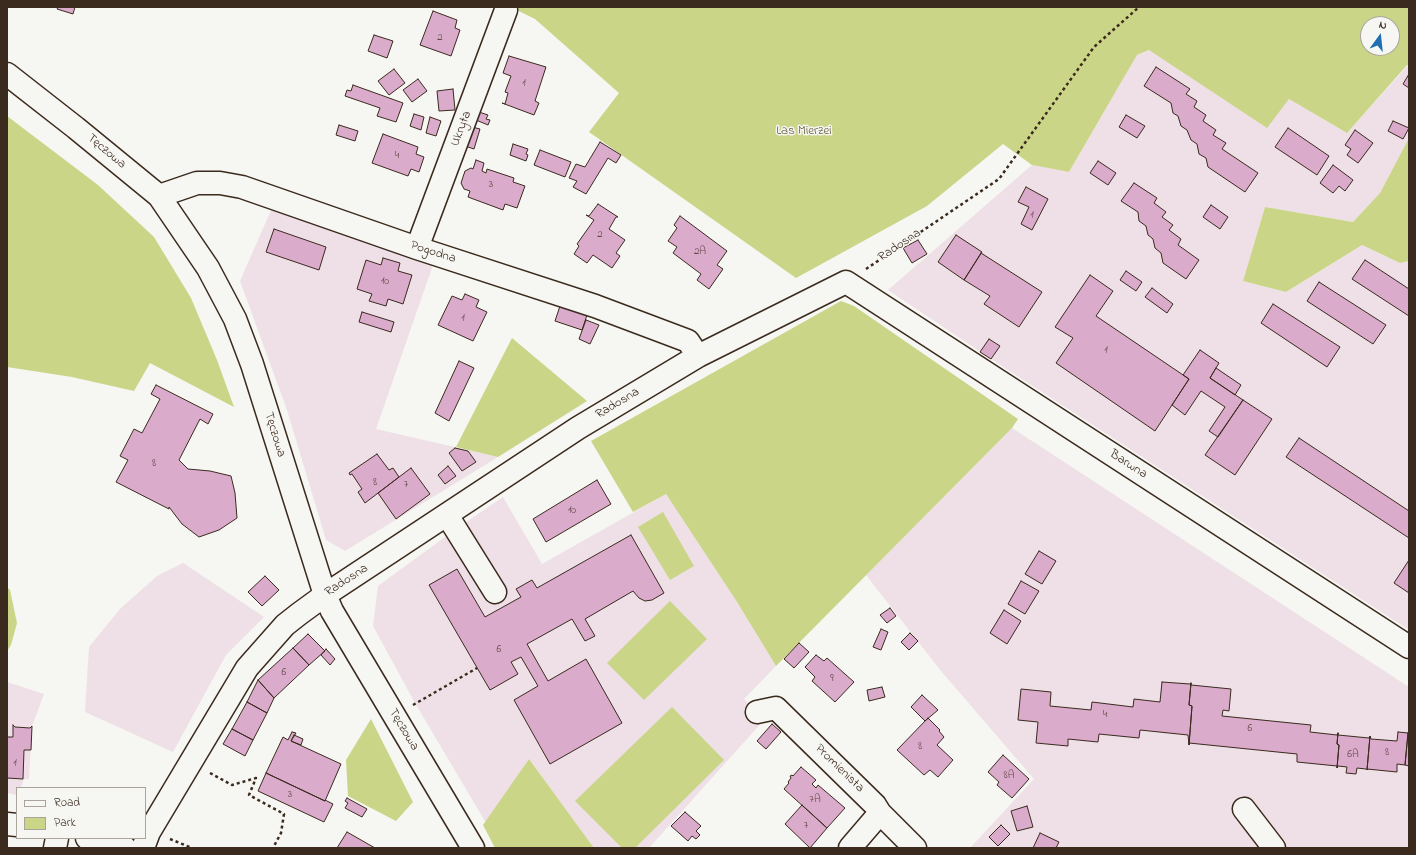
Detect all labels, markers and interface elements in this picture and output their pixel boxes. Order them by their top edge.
north arrow [1360,16,1400,56]
text: N [1377,17,1389,34]
house number: 2 [437,31,443,45]
house number: 1 [522,77,526,91]
street label: Ukryta [448,109,476,149]
park label: Las Mierzei [776,124,832,140]
street label: Tęczowa [83,131,129,173]
house number: 4 [395,149,399,163]
house number: 3 [489,178,493,192]
house number: 1 [1030,209,1034,223]
street label: Radosna [876,226,924,266]
house number: 2 [597,228,603,242]
street label: Pogodna [408,238,458,268]
house number: 2A [694,245,706,259]
house number: 10 [381,275,389,289]
house number: 1 [461,312,465,326]
house number: 1 [1104,344,1108,358]
street label: Radosna [593,385,643,423]
street label: Tęczowa [260,411,288,459]
street label: Barwna [1106,447,1150,483]
house number: 8 [152,457,156,471]
house number: 8 [373,476,377,490]
house number: 7 [404,478,408,492]
house number: 10 [568,504,576,518]
street label: Radosna [322,561,372,601]
house number: 6 [497,643,501,657]
house number: 6 [282,666,286,680]
house number: 9 [830,672,834,686]
street label: Tęczowa [384,706,422,754]
house number: 4 [1103,708,1107,722]
house number: 6 [1248,722,1252,736]
house number: 8 [918,740,922,754]
street label: Promienista [811,742,867,796]
house number: 8 [1385,746,1389,760]
house number: 6A [1347,748,1359,762]
house number: 1 [13,757,17,771]
house number: 8A [1004,769,1014,783]
legend [16,787,146,839]
house number: 3 [288,788,292,802]
house number: 7A [809,793,821,807]
text: Road [54,794,80,812]
text: Park [54,814,76,832]
house number: 7 [804,819,808,833]

